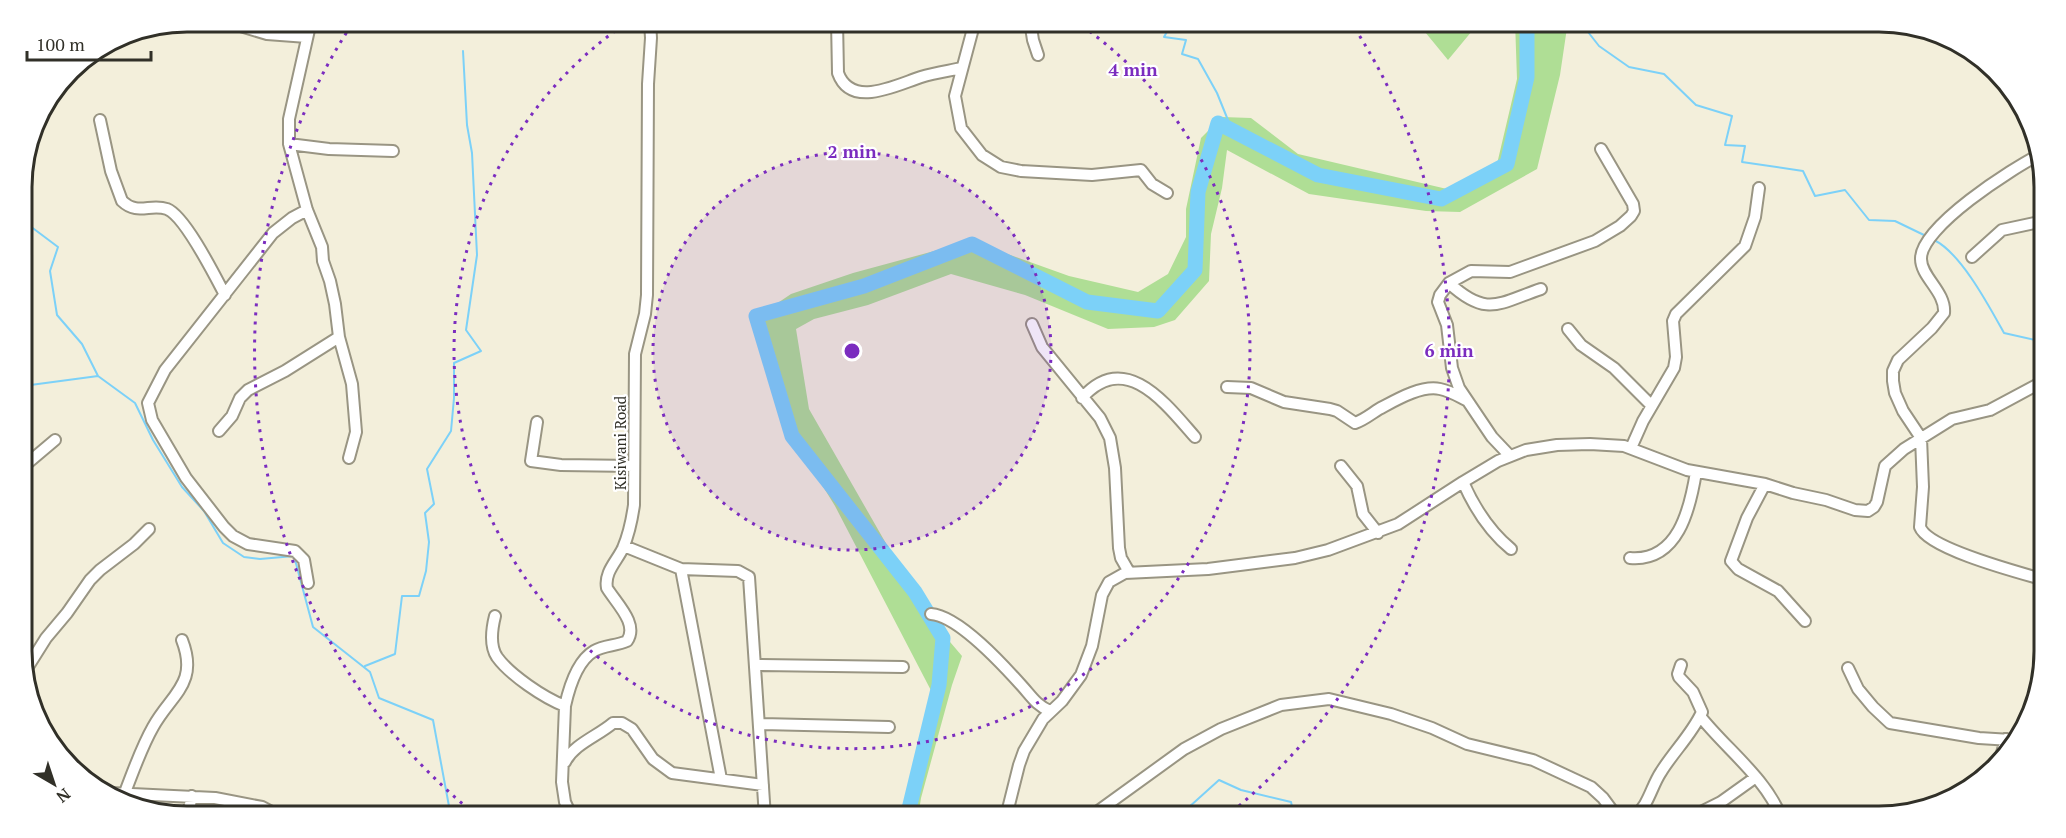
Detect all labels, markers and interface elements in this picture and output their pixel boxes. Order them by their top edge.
scale bar [27,24,152,62]
text: 100 m [36,32,85,56]
text: 4 min [1108,57,1158,81]
text: 2 min [827,139,877,163]
text: 6 min [1424,338,1474,362]
centre of rings [842,341,862,361]
street label: Kisiwani Road [610,396,630,490]
north arrow [24,754,84,814]
text: N [52,783,75,808]

